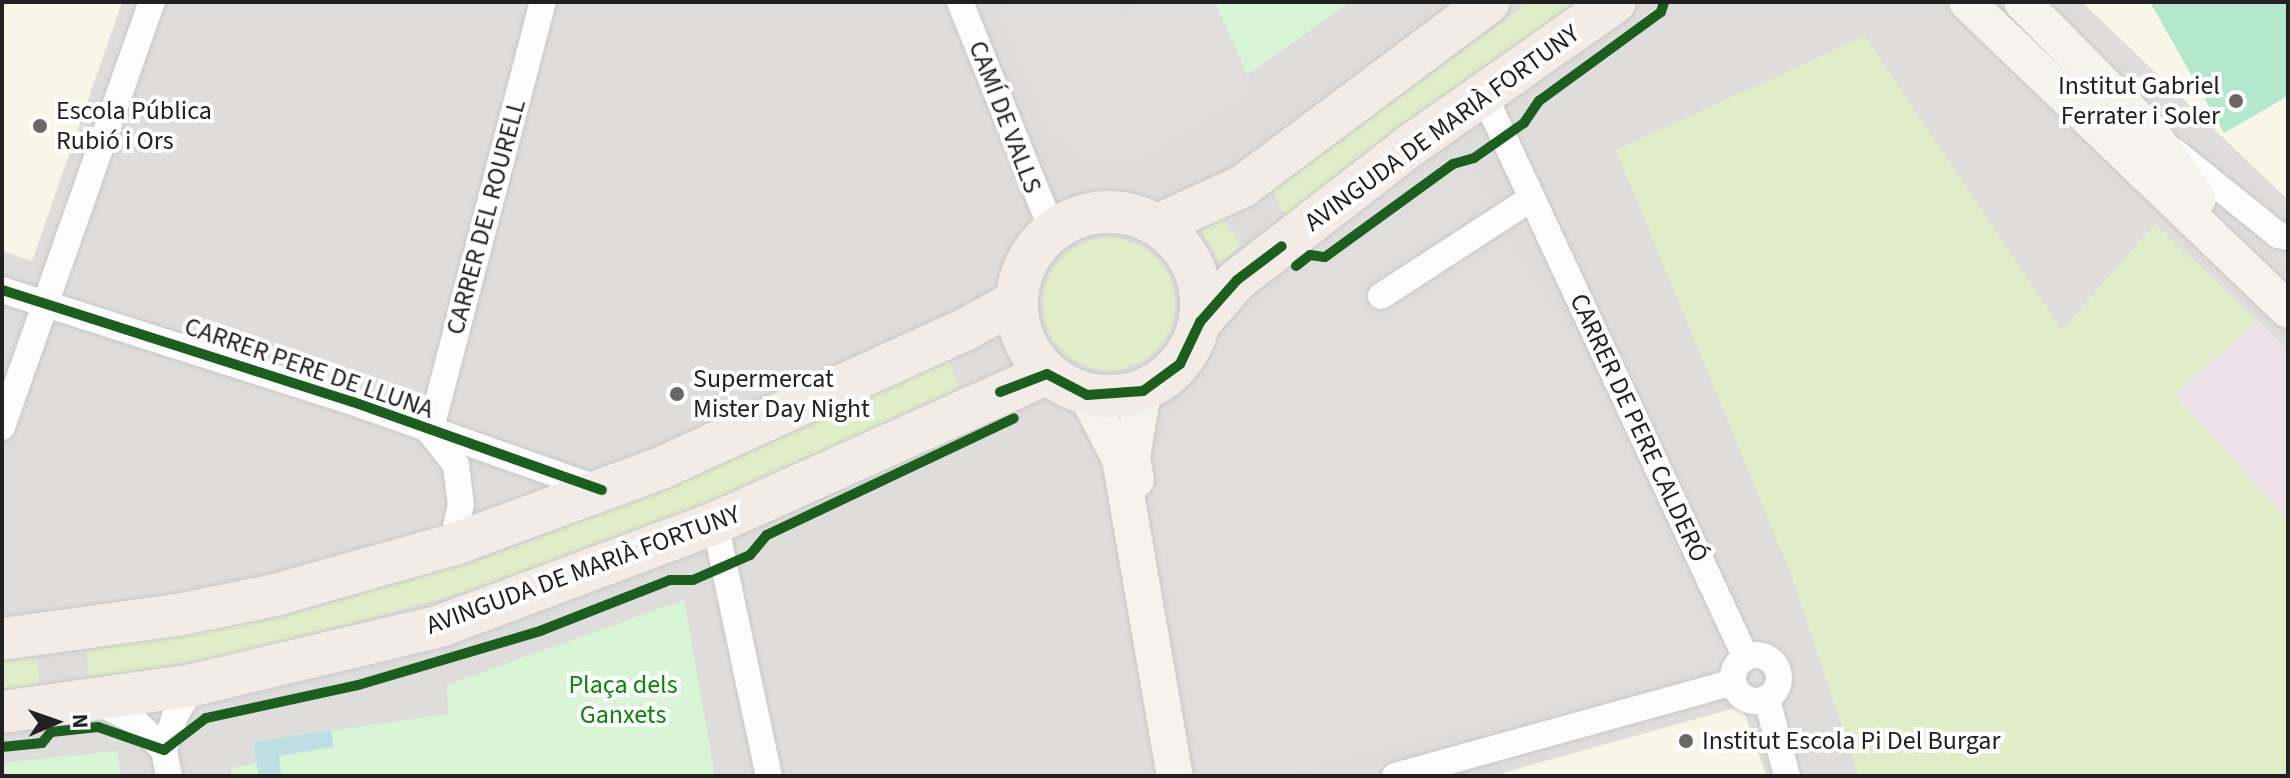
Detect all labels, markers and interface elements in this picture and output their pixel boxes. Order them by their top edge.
street label: AVINGUDA DE MARIÀ FORTUNY [1299,18,1585,238]
street label: CAMÍ DE VALLS [962,36,1048,198]
place label: Institut Gabriel Ferrater i Soler [2058,70,2220,132]
marker: Institut Gabriel Ferrater i Soler [2227,92,2245,110]
place label: Escola Pública Rubió i Ors [56,95,212,156]
street label: CARRER DEL ROURELL [440,96,532,338]
marker: Escola Pública Rubió i Ors [31,117,49,135]
street label: CARRER DE PERE CALDERÓ [1563,289,1715,567]
street label: CARRER PERE DE LLUNA [180,311,438,425]
place label: Supermercat Mister Day Night [693,363,870,424]
marker: Supermercat Mister Day Night [668,385,686,403]
street label: AVINGUDA DE MARIÀ FORTUNY [422,499,744,641]
park label: Plaça dels Ganxets [568,669,678,730]
north arrow [16,682,96,762]
text: N [64,713,96,729]
place label: Institut Escola Pi Del Burgar [1702,725,2000,757]
marker: Institut Escola Pi Del Burgar [1677,732,1695,750]

